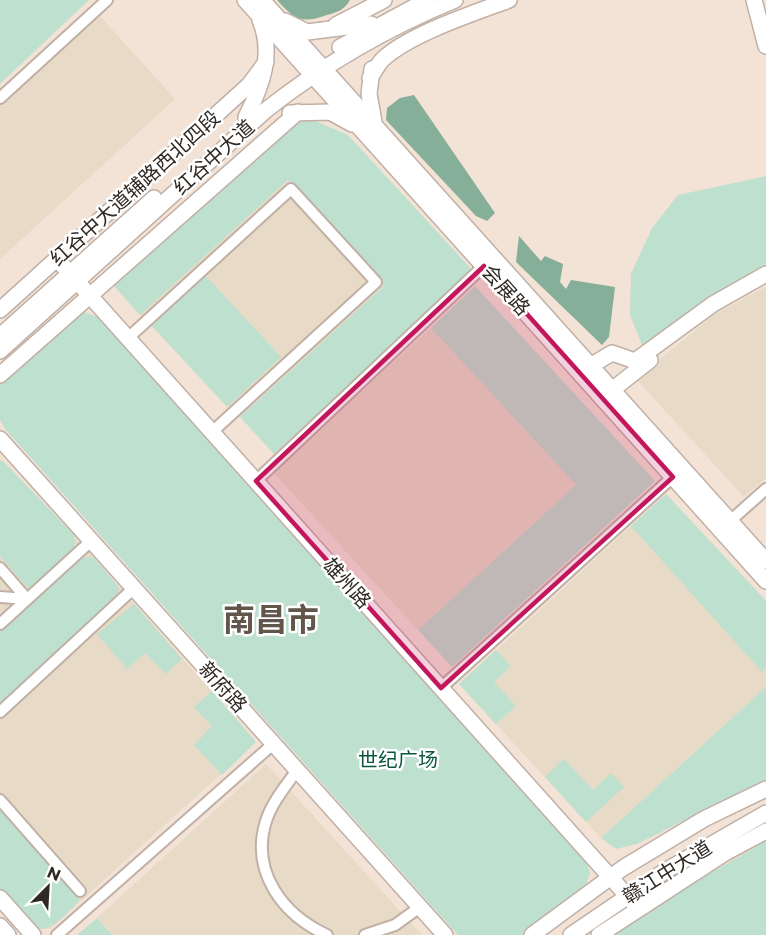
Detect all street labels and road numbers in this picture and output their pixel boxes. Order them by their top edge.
street label: 红谷中大道辅路西北四段 [45,105,225,271]
street label: 红谷中大道 [169,115,259,199]
street label: 会展路 [477,260,535,320]
street label: 雄州路 [318,553,376,613]
street label: 新府路 [194,657,252,717]
street label: 赣江中大道 [618,835,716,909]

